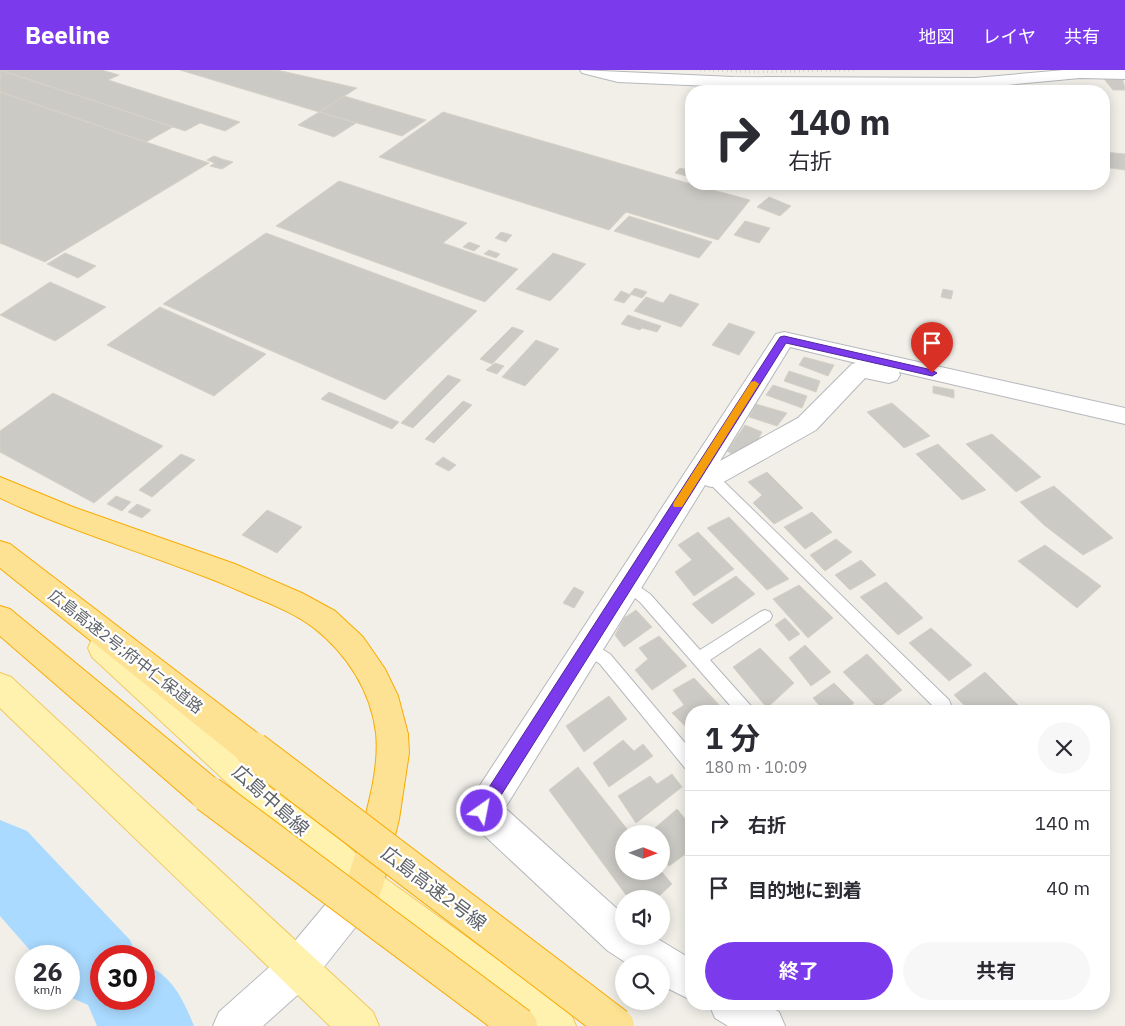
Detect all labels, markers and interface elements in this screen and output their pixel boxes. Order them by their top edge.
text: Beeline [25,19,110,51]
text: 地図 [919,25,955,48]
text: レイヤ [983,25,1036,48]
text: 共有 [1064,25,1100,48]
text: 140 m [788,99,891,145]
icon: right [705,105,770,170]
text: 右折 [788,146,832,175]
pin [911,322,953,373]
icon: arrive [918,329,946,357]
street label: 広島高速2号;府中仁保道路 [45,585,207,717]
text: 1 分 [705,718,760,757]
button: close [1038,722,1090,774]
text: 180 m · 10:09 [705,757,807,777]
street label: 広島中島線 [228,759,314,841]
position arrow [455,784,507,836]
icon: right [705,809,733,837]
text: 140 m [1035,811,1090,835]
text: 右折 [748,813,786,837]
north arrow [615,825,670,880]
map controls [615,825,670,1010]
street label: 広島高速2号線 [377,841,491,935]
icon: arrive [705,874,733,902]
text: 40 m [1046,876,1090,900]
text: 目的地に到着 [748,878,862,902]
button: sound [615,890,670,945]
button: 終了 [705,942,893,1000]
button: 共有 [903,942,1090,1000]
speed limit sign: 30 [90,945,155,1010]
text: 26 [32,955,63,988]
button: search [615,955,670,1010]
text: km/h [33,982,62,997]

